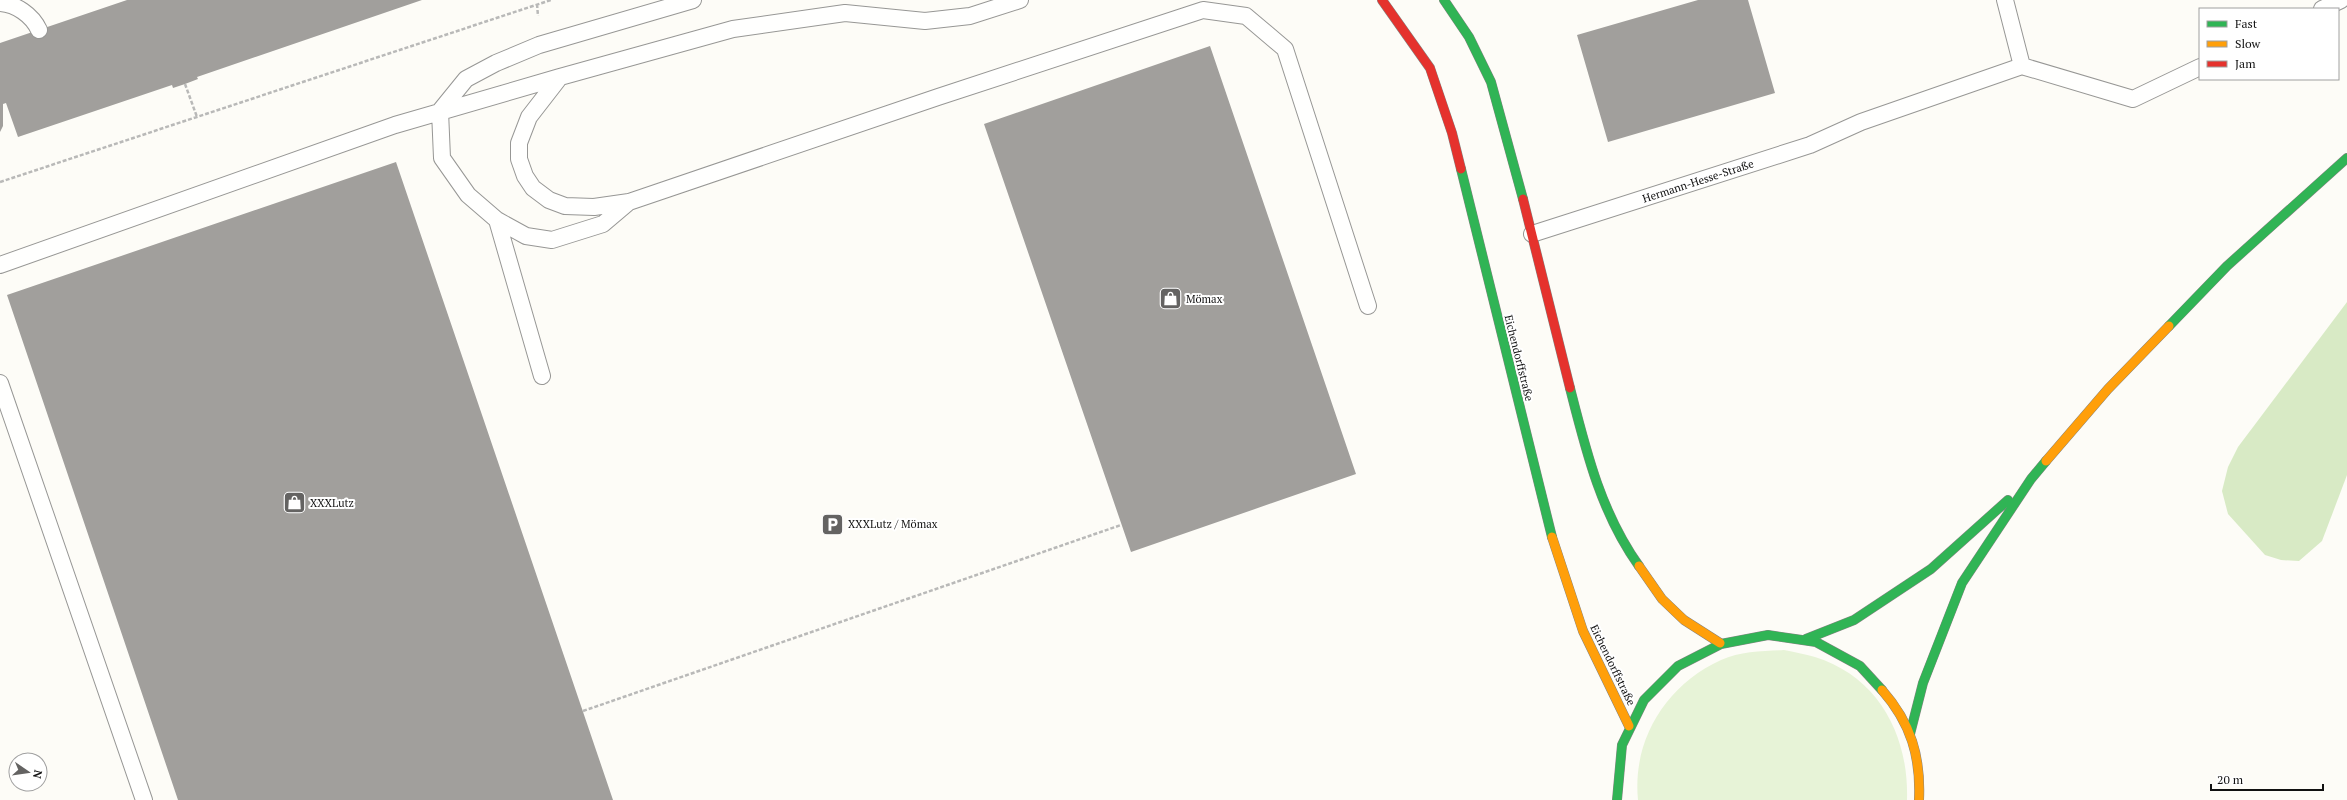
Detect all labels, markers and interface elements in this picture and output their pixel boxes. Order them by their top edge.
legend [2199,8,2339,80]
text: Fast [2235,16,2258,31]
text: Slow [2235,36,2261,51]
text: Jam [2235,56,2256,71]
street label: Hermann-Hesse-Straße [1641,156,1756,206]
shop icon: Mömax [1157,286,1183,312]
place label: Mömax [1186,292,1223,306]
street label: Eichendorffstraße [1502,313,1537,403]
shop icon: XXXLutz [282,490,308,516]
place label: XXXLutz [310,496,354,510]
parking icon: XXXLutz / Mömax [819,511,845,537]
place label: XXXLutz / Mömax [848,517,938,531]
street label: Eichendorffstraße [1587,622,1639,708]
north arrow [8,752,48,792]
scale bar [2211,766,2323,792]
text: N [30,769,46,781]
text: 20 m [2217,772,2244,787]

